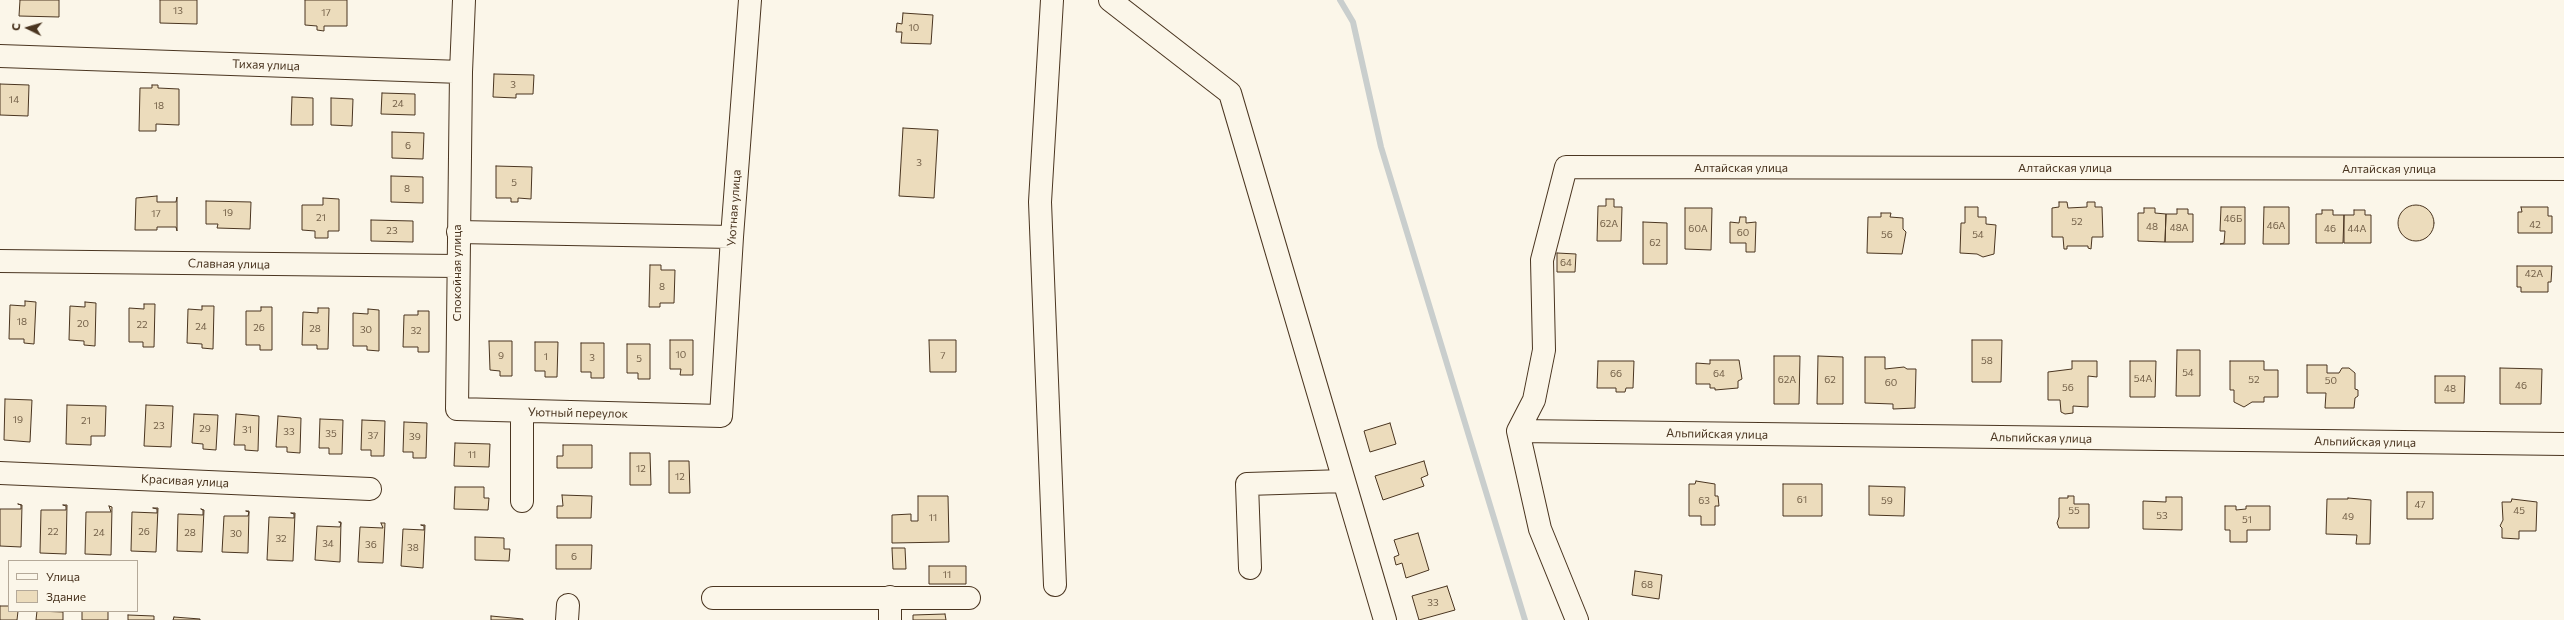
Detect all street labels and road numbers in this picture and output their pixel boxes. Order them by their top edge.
street label: Тихая улица [232,57,300,73]
street label: Алтайская улица [1694,161,1788,175]
street label: Алтайская улица [2018,161,2112,175]
street label: Алтайская улица [2342,162,2436,176]
street label: Уютная улица [724,169,744,247]
street label: Спокойная улица [450,225,464,321]
street label: Славная улица [188,256,270,272]
street label: Уютный переулок [528,405,628,421]
street label: Альпийская улица [1666,426,1768,442]
street label: Альпийская улица [1990,430,2092,446]
street label: Альпийская улица [2314,434,2416,450]
street label: Красивая улица [141,472,229,490]

